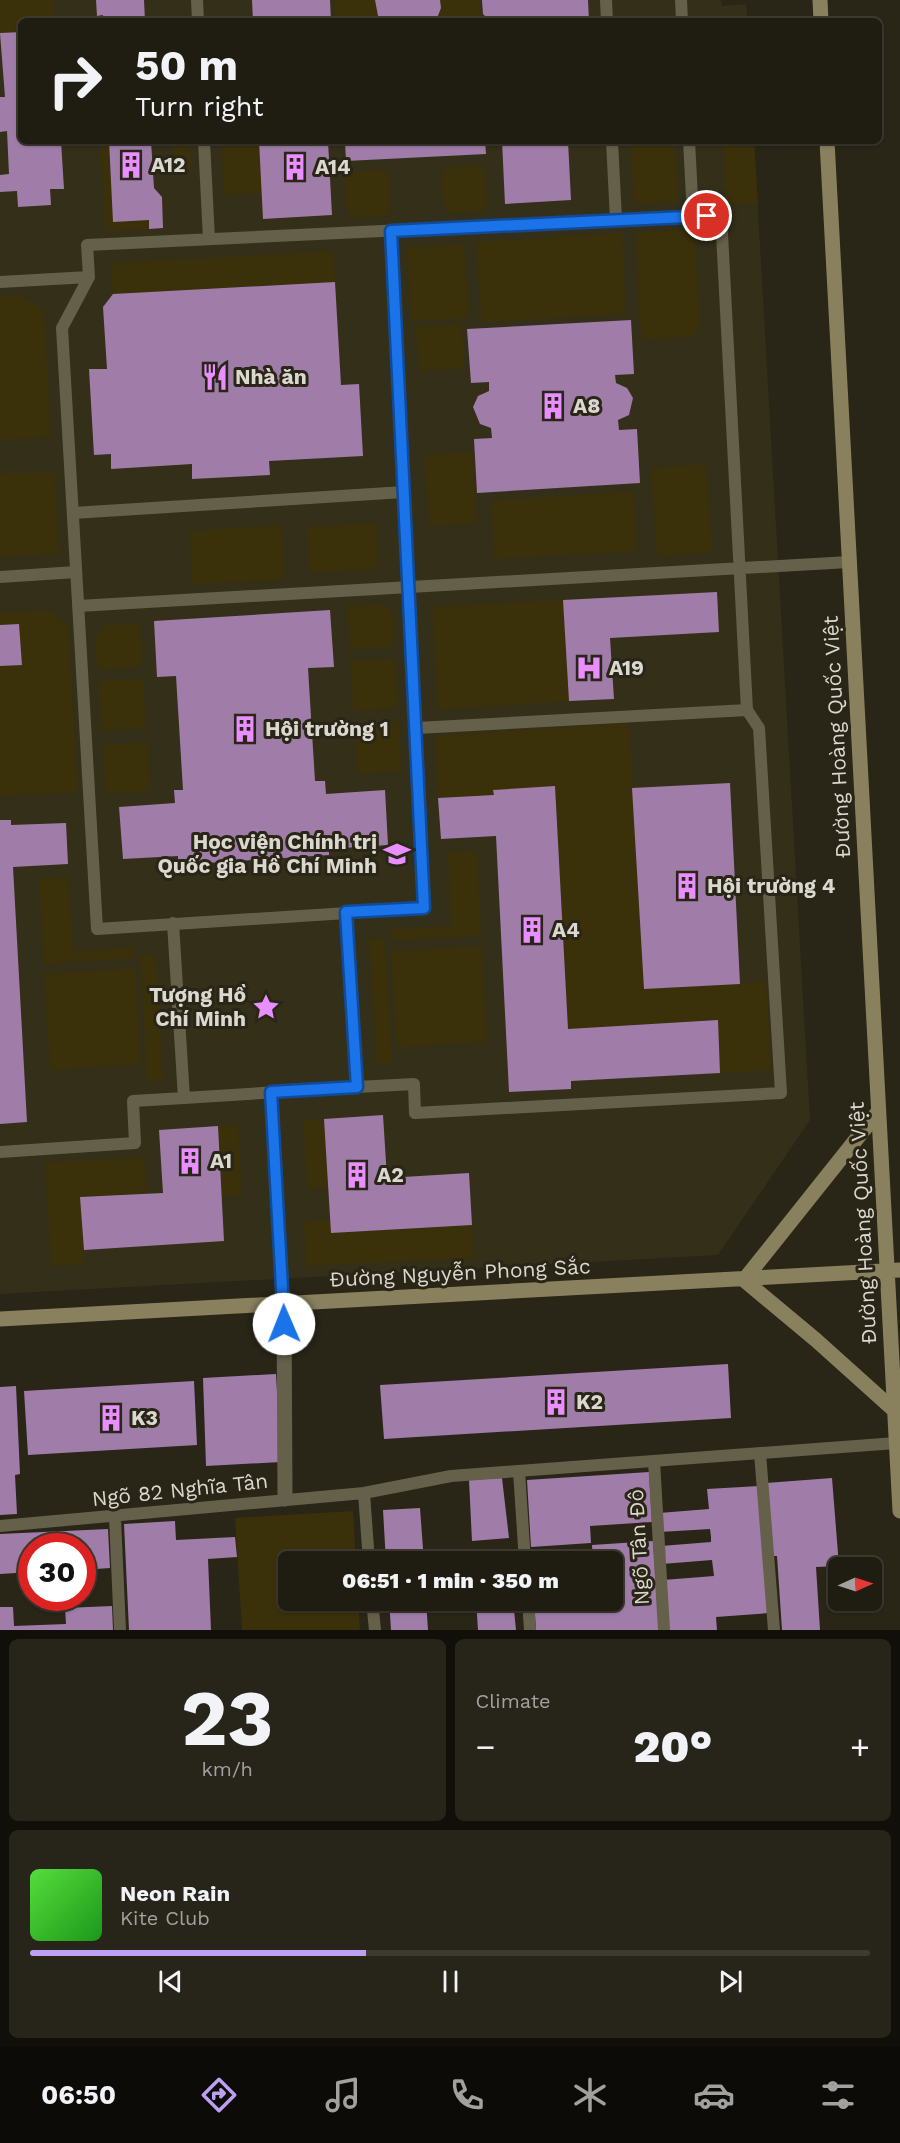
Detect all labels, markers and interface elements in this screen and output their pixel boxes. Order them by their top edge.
text: 50 m [135,41,238,90]
icon: right [36,42,114,120]
text: Turn right [135,91,264,123]
building icon: A12 [116,150,146,180]
place label: A12 [151,152,186,177]
building icon: A14 [280,152,310,182]
place label: A14 [315,154,351,179]
pin [681,190,732,241]
icon: arrive [690,199,723,232]
restaurant icon: Nhà ăn [200,362,230,392]
place label: Nhà ăn [235,364,307,389]
building icon: A8 [538,391,568,421]
place label: A8 [573,393,600,418]
street label: Đường Hoàng Quốc Việt [818,615,855,859]
hospital icon: A19 [574,653,604,683]
place label: A19 [609,655,644,680]
building icon: Hội trường 1 [230,714,260,744]
place label: Hội trường 1 [265,716,389,741]
place label: Học viện Chính trị Quốc gia Hồ Chí Minh [157,829,377,878]
school or university icon: Học viện Chính trị Quốc gia Hồ Chí Minh [382,839,412,869]
building icon: Hội trường 4 [672,871,702,901]
place label: Hội trường 4 [707,873,835,898]
building icon: A4 [517,915,547,945]
place label: A4 [552,917,580,942]
place label: Tượng Hồ Chí Minh [149,982,246,1031]
place icon: Tượng Hồ Chí Minh [251,992,281,1022]
street label: Đường Hoàng Quốc Việt [844,1101,881,1345]
building icon: A1 [175,1146,205,1176]
place label: A1 [210,1148,232,1173]
building icon: A2 [342,1160,372,1190]
place label: A2 [377,1162,404,1187]
street label: Đường Nguyễn Phong Sắc [329,1253,591,1292]
position arrow [252,1292,316,1356]
building icon: K2 [541,1387,571,1417]
place label: K2 [576,1389,603,1414]
building icon: K3 [96,1403,126,1433]
place label: K3 [131,1405,158,1430]
street label: Ngõ 82 Nghĩa Tân [91,1468,269,1511]
street label: Ngõ Tân Đô [623,1488,654,1606]
speed limit sign: 30 [18,1533,96,1611]
north arrow [828,1557,882,1611]
map controls [828,1557,882,1611]
text: 06:51 · 1 min · 350 m [342,1568,559,1593]
text: 23 [181,1672,274,1764]
text: Climate [476,1689,551,1713]
text: 20° [633,1720,712,1773]
text: − [476,1727,495,1766]
text: + [850,1727,870,1766]
text: km/h [201,1757,253,1781]
text: Neon Rain [120,1881,230,1906]
text: Kite Club [120,1906,210,1930]
icon: previous [154,1965,187,1998]
icon: pause [434,1965,467,1998]
icon: next [714,1965,747,1998]
icon: directions [198,2074,240,2116]
icon: music [322,2074,364,2116]
icon: phone [446,2074,488,2116]
icon: climate [569,2074,611,2116]
icon: car [693,2074,735,2116]
icon: filters [817,2074,859,2116]
text: 06:50 [41,2079,116,2111]

